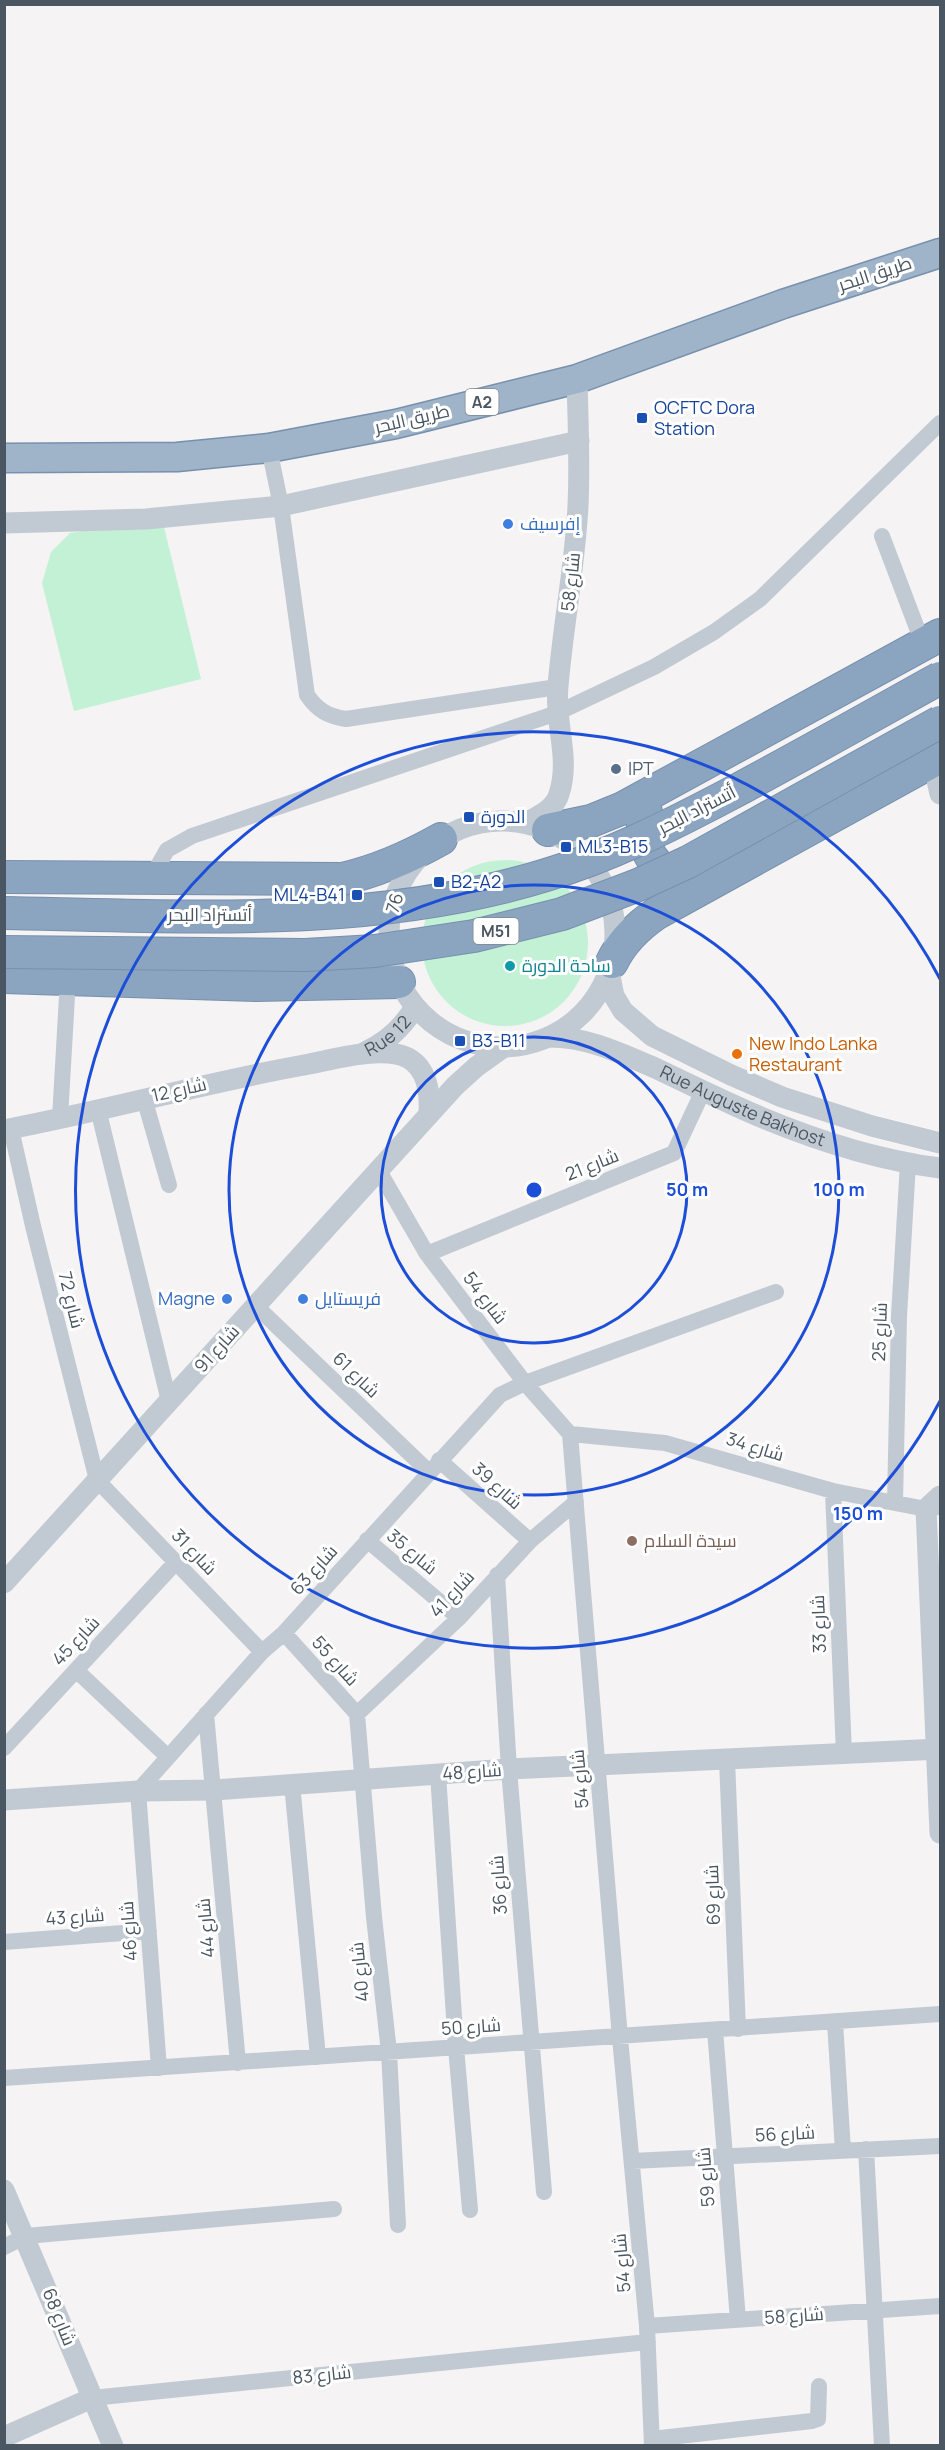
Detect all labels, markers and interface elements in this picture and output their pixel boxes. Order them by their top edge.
street label: طريق البحر [834,250,915,297]
road number: A2 [466,389,498,415]
place label: OCFTC Dora Station [654,395,755,440]
street label: طريق البحر [371,398,452,439]
marker: OCFTC Dora Station [635,411,649,425]
place label: إفرسيف [520,511,580,535]
marker: إفرسيف [501,517,515,531]
street label: شارع 58 [555,551,586,613]
place label: IPT [628,756,654,780]
marker: IPT [609,762,623,776]
street label: أتستراد البحر [653,779,740,839]
place label: الدورة [481,804,525,828]
marker: الدورة [462,810,476,824]
place label: ML3-B15 [578,834,648,858]
marker: ML3-B15 [559,840,573,854]
place label: B2-A2 [451,869,501,893]
marker: B2-A2 [432,875,446,889]
place label: ML4-B41 [274,882,345,906]
marker: ML4-B41 [350,888,364,902]
street label: 76 [380,890,408,916]
street label: أتستراد البحر [167,902,252,926]
road number: M51 [474,918,518,944]
place label: ساحة الدورة [522,953,611,977]
marker: ساحة الدورة [503,959,517,973]
street label: Rue 12 [360,1010,416,1061]
place label: B3-B11 [472,1028,526,1052]
place label: New Indo Lanka Restaurant [749,1031,877,1076]
marker: B3-B11 [453,1034,467,1048]
marker: New Indo Lanka Restaurant [730,1047,744,1061]
street label: Rue Auguste Bakhost [656,1059,829,1151]
street label: شارع 12 [149,1071,209,1108]
street label: شارع 21 [561,1143,622,1187]
text: 50 m [666,1177,708,1201]
text: 100 m [813,1177,865,1201]
centre of rings [524,1180,544,1200]
street label: شارع 54 [458,1266,513,1329]
street label: شارع 72 [52,1269,91,1331]
place label: Magne [158,1286,215,1310]
place label: فريستايل [315,1286,381,1310]
marker: Magne [220,1292,234,1306]
marker: فريستايل [296,1292,310,1306]
street label: شارع 25 [866,1302,893,1362]
street label: شارع 91 [188,1319,245,1378]
street label: شارع 61 [327,1346,385,1403]
street label: شارع 34 [723,1426,787,1467]
street label: شارع 39 [467,1456,528,1515]
text: 150 m [833,1501,883,1525]
street label: شارع 31 [166,1523,223,1580]
street label: شارع 35 [382,1523,443,1580]
place label: سيدة السلام [644,1528,737,1553]
marker: سيدة السلام [625,1534,639,1548]
street label: شارع 63 [284,1539,343,1600]
street label: شارع 41 [423,1565,480,1623]
street label: شارع 33 [805,1594,832,1654]
street label: شارع 45 [46,1610,105,1671]
street label: شارع 55 [306,1630,364,1691]
street label: شارع 54 [564,1748,595,1810]
street label: شارع 48 [441,1757,503,1786]
street label: شارع 36 [484,1854,513,1916]
street label: شارع 69 [699,1864,726,1926]
street label: شارع 44 [190,1897,221,1959]
street label: شارع 46 [114,1900,143,1962]
street label: شارع 43 [45,1902,105,1931]
street label: شارع 40 [344,1941,375,2003]
street label: شارع 50 [440,2012,502,2041]
street label: شارع 56 [754,2119,816,2148]
street label: شارع 59 [690,2146,721,2208]
street label: شارع 54 [606,2232,637,2294]
street label: شارع 68 [37,2284,82,2349]
street label: شارع 58 [764,2301,824,2330]
street label: شارع 83 [291,2359,353,2390]

